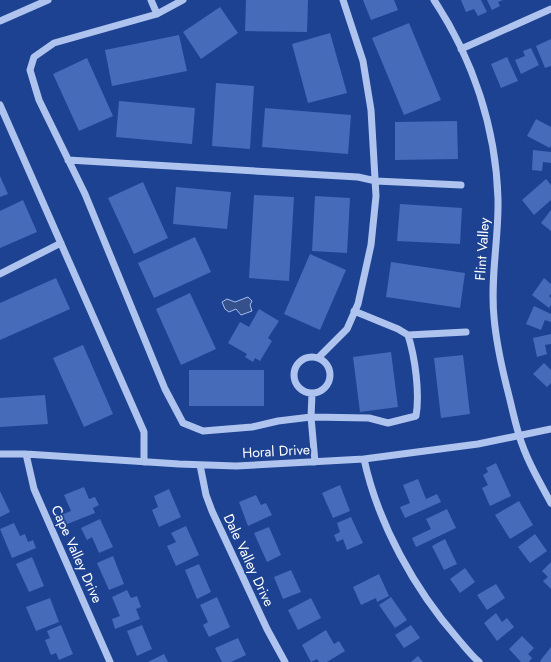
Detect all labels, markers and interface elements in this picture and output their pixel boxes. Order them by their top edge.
street label: Flint Valley [470,216,494,281]
street label: Horal Drive [242,439,310,463]
street label: Cape Valley Drive [46,502,108,606]
street label: Dale Valley Drive [219,510,279,610]

